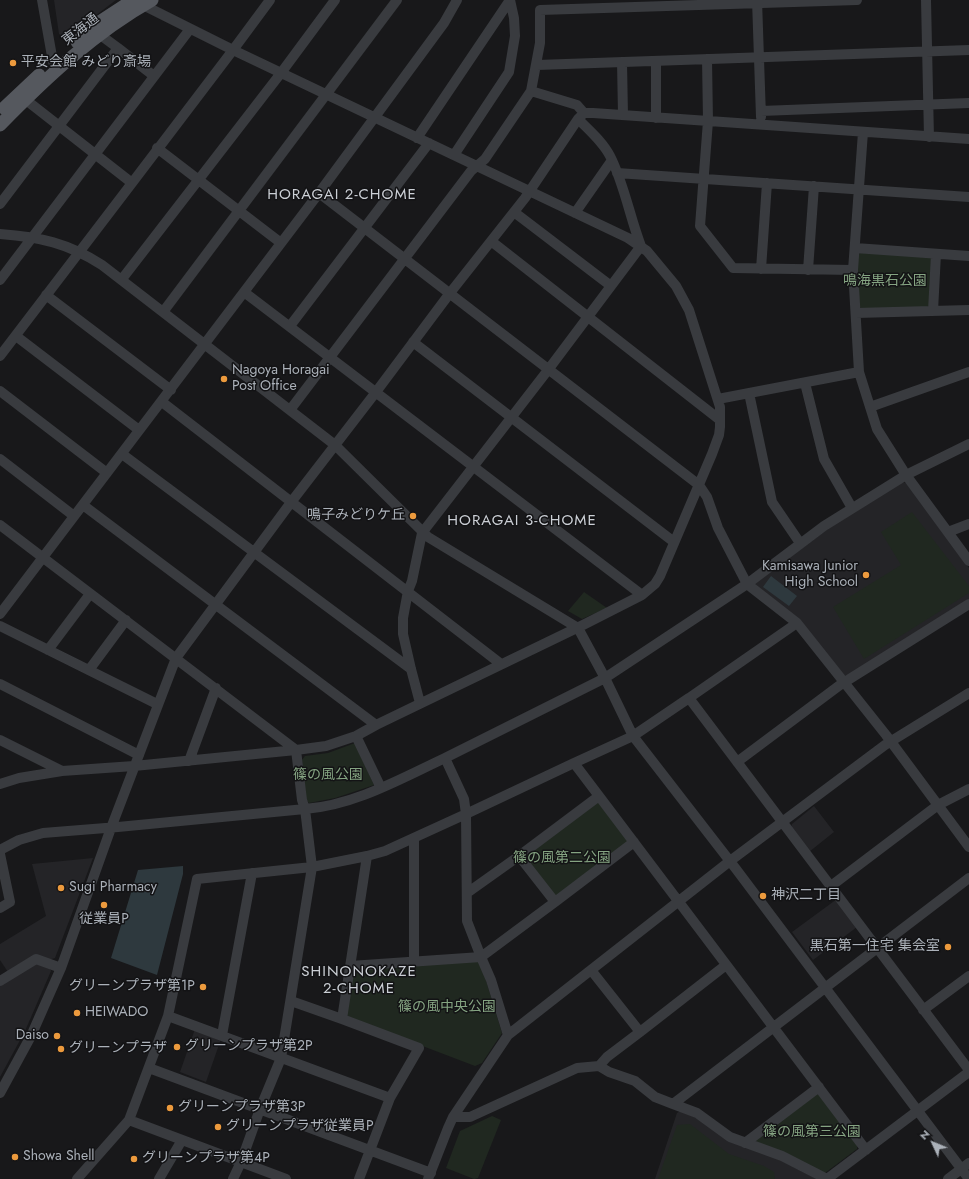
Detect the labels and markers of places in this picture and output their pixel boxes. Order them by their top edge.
place label: 平安会館 みどり斎場 [21,55,151,71]
marker: 平安会館 みどり斎場 [8,58,18,68]
place label: Nagoya Horagai Post Office [232,363,330,396]
marker: Nagoya Horagai Post Office [219,374,229,384]
place label: 鳴子みどりケ丘 [307,508,405,524]
marker: 鳴子みどりケ丘 [408,511,418,521]
place label: Kamisawa Junior High School [762,559,858,592]
marker: Kamisawa Junior High School [861,570,871,580]
place label: Sugi Pharmacy [69,880,157,896]
marker: Sugi Pharmacy [56,883,66,893]
place label: 神沢二丁目 [771,888,841,904]
marker: 神沢二丁目 [758,891,768,901]
marker: 従業員P [99,900,109,910]
place label: 従業員P [79,912,129,928]
place label: 黒石第一住宅 集会室 [810,939,940,955]
marker: 黒石第一住宅 集会室 [943,942,953,952]
place label: グリーンプラザ第1P [69,979,195,995]
marker: グリーンプラザ第1P [198,982,208,992]
place label: HEIWADO [85,1005,148,1021]
marker: HEIWADO [72,1008,82,1018]
place label: Daiso [16,1028,49,1044]
marker: Daiso [52,1031,62,1041]
place label: グリーンプラザ第2P [185,1039,313,1055]
place label: グリーンプラザ [69,1041,167,1057]
marker: グリーンプラザ第2P [172,1042,182,1052]
marker: グリーンプラザ [56,1044,66,1054]
place label: グリーンプラザ第3P [178,1100,305,1116]
marker: グリーンプラザ第3P [165,1103,175,1113]
place label: グリーンプラザ従業員P [226,1119,374,1135]
marker: グリーンプラザ従業員P [213,1122,223,1132]
place label: Showa Shell [23,1149,95,1165]
place label: グリーンプラザ第4P [142,1151,270,1167]
marker: Showa Shell [10,1152,20,1162]
marker: グリーンプラザ第4P [129,1154,139,1164]

